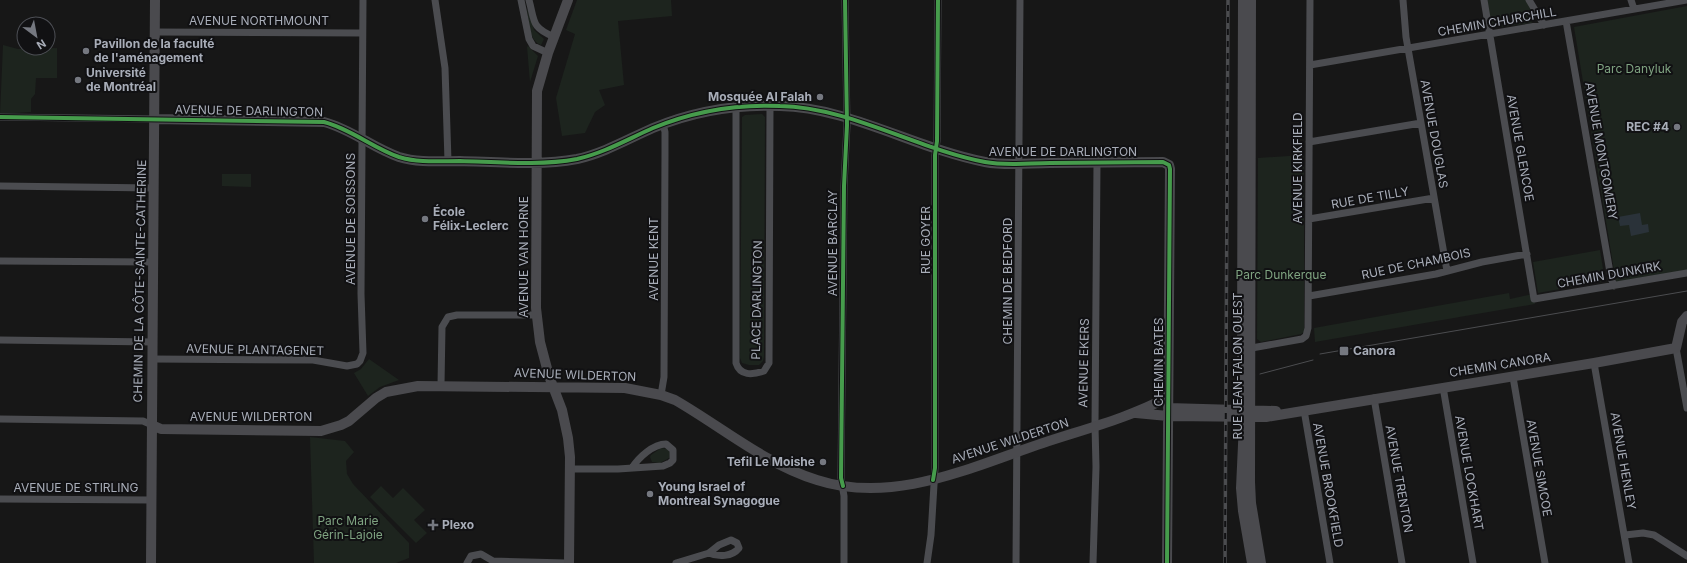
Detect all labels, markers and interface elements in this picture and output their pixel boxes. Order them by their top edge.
street label: CHEMIN CHURCHILL [1436,4,1558,39]
street label: AVENUE NORTHMOUNT [189,13,329,28]
north arrow [16,16,56,56]
text: N [34,36,49,53]
place label: Pavillon de la faculté de l'aménagement [94,36,215,65]
marker: Pavillon de la faculté de l'aménagement [81,46,91,56]
park label: Parc Danyluk [1597,61,1672,76]
place label: Université de Montréal [86,65,156,94]
marker: Université de Montréal [73,75,83,85]
street label: AVENUE DOUGLAS [1418,78,1451,190]
street label: AVENUE MONTGOMERY [1582,81,1621,221]
place label: Mosquée Al Falah [708,89,812,104]
marker: Mosquée Al Falah [815,92,825,102]
street label: AVENUE GLENCOE [1504,93,1537,203]
street label: AVENUE DE DARLINGTON [175,102,323,119]
street label: AVENUE KIRKFIELD [1290,112,1305,224]
place label: REC #4 [1626,119,1669,134]
marker: REC #4 [1672,122,1682,132]
street label: AVENUE DE DARLINGTON [989,144,1137,159]
street label: AVENUE DE SOISSONS [343,153,358,285]
street label: CHEMIN DE LA CÔTE-SAINTE-CATHERINE [130,160,149,402]
street label: RUE DE TILLY [1330,183,1410,212]
street label: AVENUE BARCLAY [825,190,840,296]
street label: AVENUE VAN HORNE [516,196,531,318]
place label: École Félix-Leclerc [433,204,509,233]
street label: RUE GOYER [918,206,933,274]
marker: École Félix-Leclerc [420,214,430,224]
street label: AVENUE KENT [646,217,661,301]
street label: CHEMIN DE BEDFORD [1000,218,1015,345]
street label: PLACE DARLINGTON [748,240,765,360]
street label: RUE DE CHAMBOIS [1360,245,1472,282]
street label: CHEMIN DUNKIRK [1556,258,1662,291]
park label: Parc Dunkerque [1236,267,1326,282]
street label: RUE JEAN-TALON OUEST [1230,292,1245,440]
street label: CHEMIN BATES [1151,317,1166,407]
street label: AVENUE EKERS [1075,318,1092,408]
street label: AVENUE PLANTAGENET [186,341,324,358]
place label: Canora [1353,343,1395,358]
marker: Canora [1338,345,1350,357]
street label: CHEMIN CANORA [1448,349,1552,380]
street label: AVENUE WILDERTON [514,365,637,384]
street label: AVENUE WILDERTON [190,409,312,424]
street label: AVENUE HENLEY [1608,411,1639,511]
street label: AVENUE WILDERTON [949,414,1070,467]
street label: AVENUE LOCKHART [1452,414,1487,532]
street label: AVENUE SIMCOE [1524,418,1555,518]
street label: AVENUE BROOKFIELD [1310,421,1347,548]
street label: AVENUE TRENTON [1383,424,1416,534]
place label: Tefil Le Moishe [727,454,815,469]
marker: Tefil Le Moishe [818,457,828,467]
place label: Young Israel of Montreal Synagogue [658,479,780,508]
street label: AVENUE DE STIRLING [13,480,139,495]
marker: Young Israel of Montreal Synagogue [645,489,655,499]
park label: Parc Marie Gérin-Lajoie [313,513,383,542]
place label: Plexo [442,517,474,532]
marker: Plexo [427,519,439,531]

